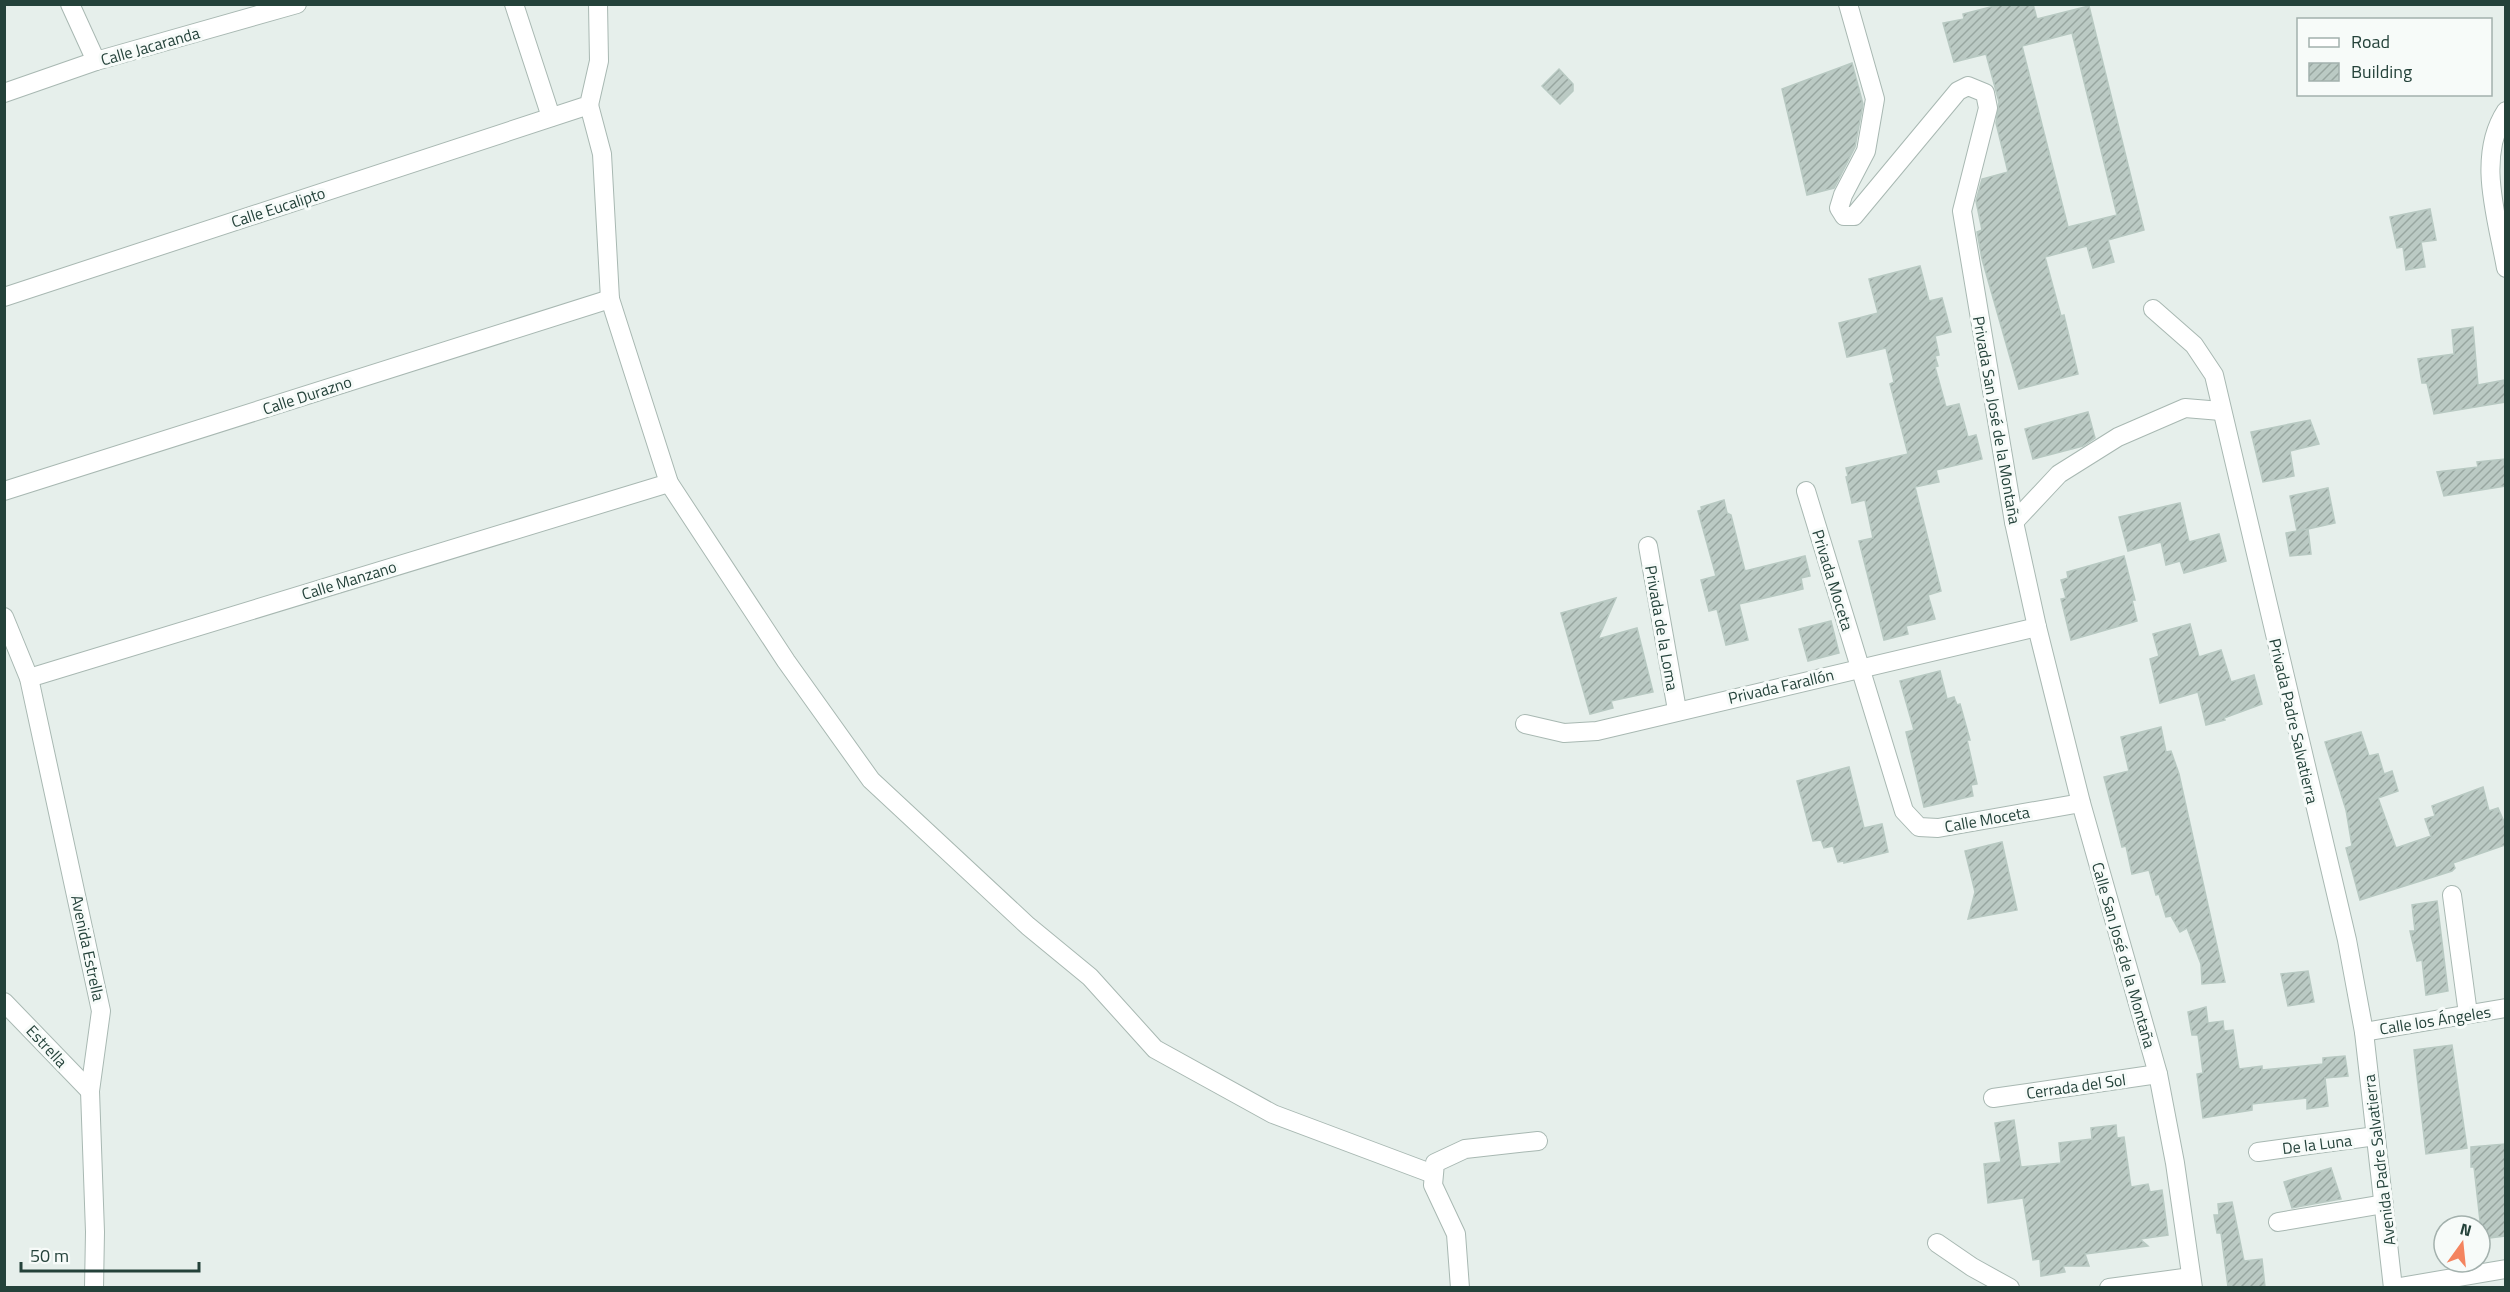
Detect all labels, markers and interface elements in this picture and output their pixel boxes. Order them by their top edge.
legend [2297,18,2492,96]
street label: Calle Jacaranda [98,20,202,72]
text: Road [2351,28,2390,55]
text: Building [2351,58,2412,85]
street label: Calle Eucalipto [228,181,328,233]
street label: Privada San José de la Montaña [1967,314,2027,526]
street label: Calle Durazno [259,369,355,421]
street label: Privada Moceta [1806,527,1860,633]
street label: Calle Manzano [299,554,399,606]
street label: Privada de la Loma [1639,563,1685,693]
street label: Privada Padre Salvatierra [2263,636,2325,806]
street label: Privada Farallón [1726,662,1836,710]
street label: Calle Moceta [1943,800,2031,838]
street label: Calle San José de la Montaña [2086,859,2162,1051]
street label: Avenida Estrella [65,893,111,1003]
street label: Calle los Ángeles [2378,999,2492,1041]
street label: Estrella [21,1019,73,1073]
street label: Cerrada del Sol [2025,1067,2127,1105]
street label: Avenida Padre Salvatierra [2357,1073,2401,1247]
street label: De la Luna [2281,1128,2353,1160]
north arrow [2432,1214,2492,1274]
text: N [2457,1216,2474,1243]
scale bar [21,1235,200,1273]
text: 50 m [30,1242,69,1269]

